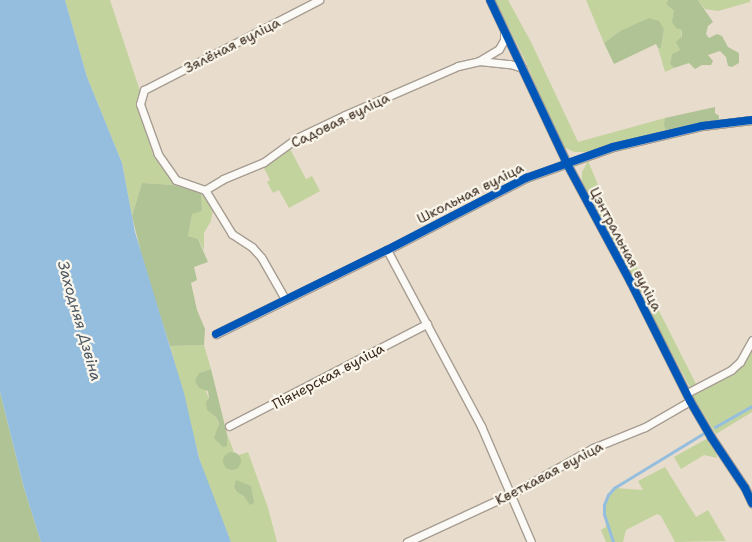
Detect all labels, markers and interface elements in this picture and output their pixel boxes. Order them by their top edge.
street label: Зялёная вуліца [181,14,283,76]
street label: Садовая вуліца [288,89,392,151]
street label: Школьная вуліца [414,159,526,227]
street label: Цэнтральная вуліца [586,184,666,314]
water label: Заходняя Дзвіна [53,259,105,383]
street label: Піянерская вуліца [269,339,387,413]
street label: Кветкавая вуліца [492,438,606,508]

